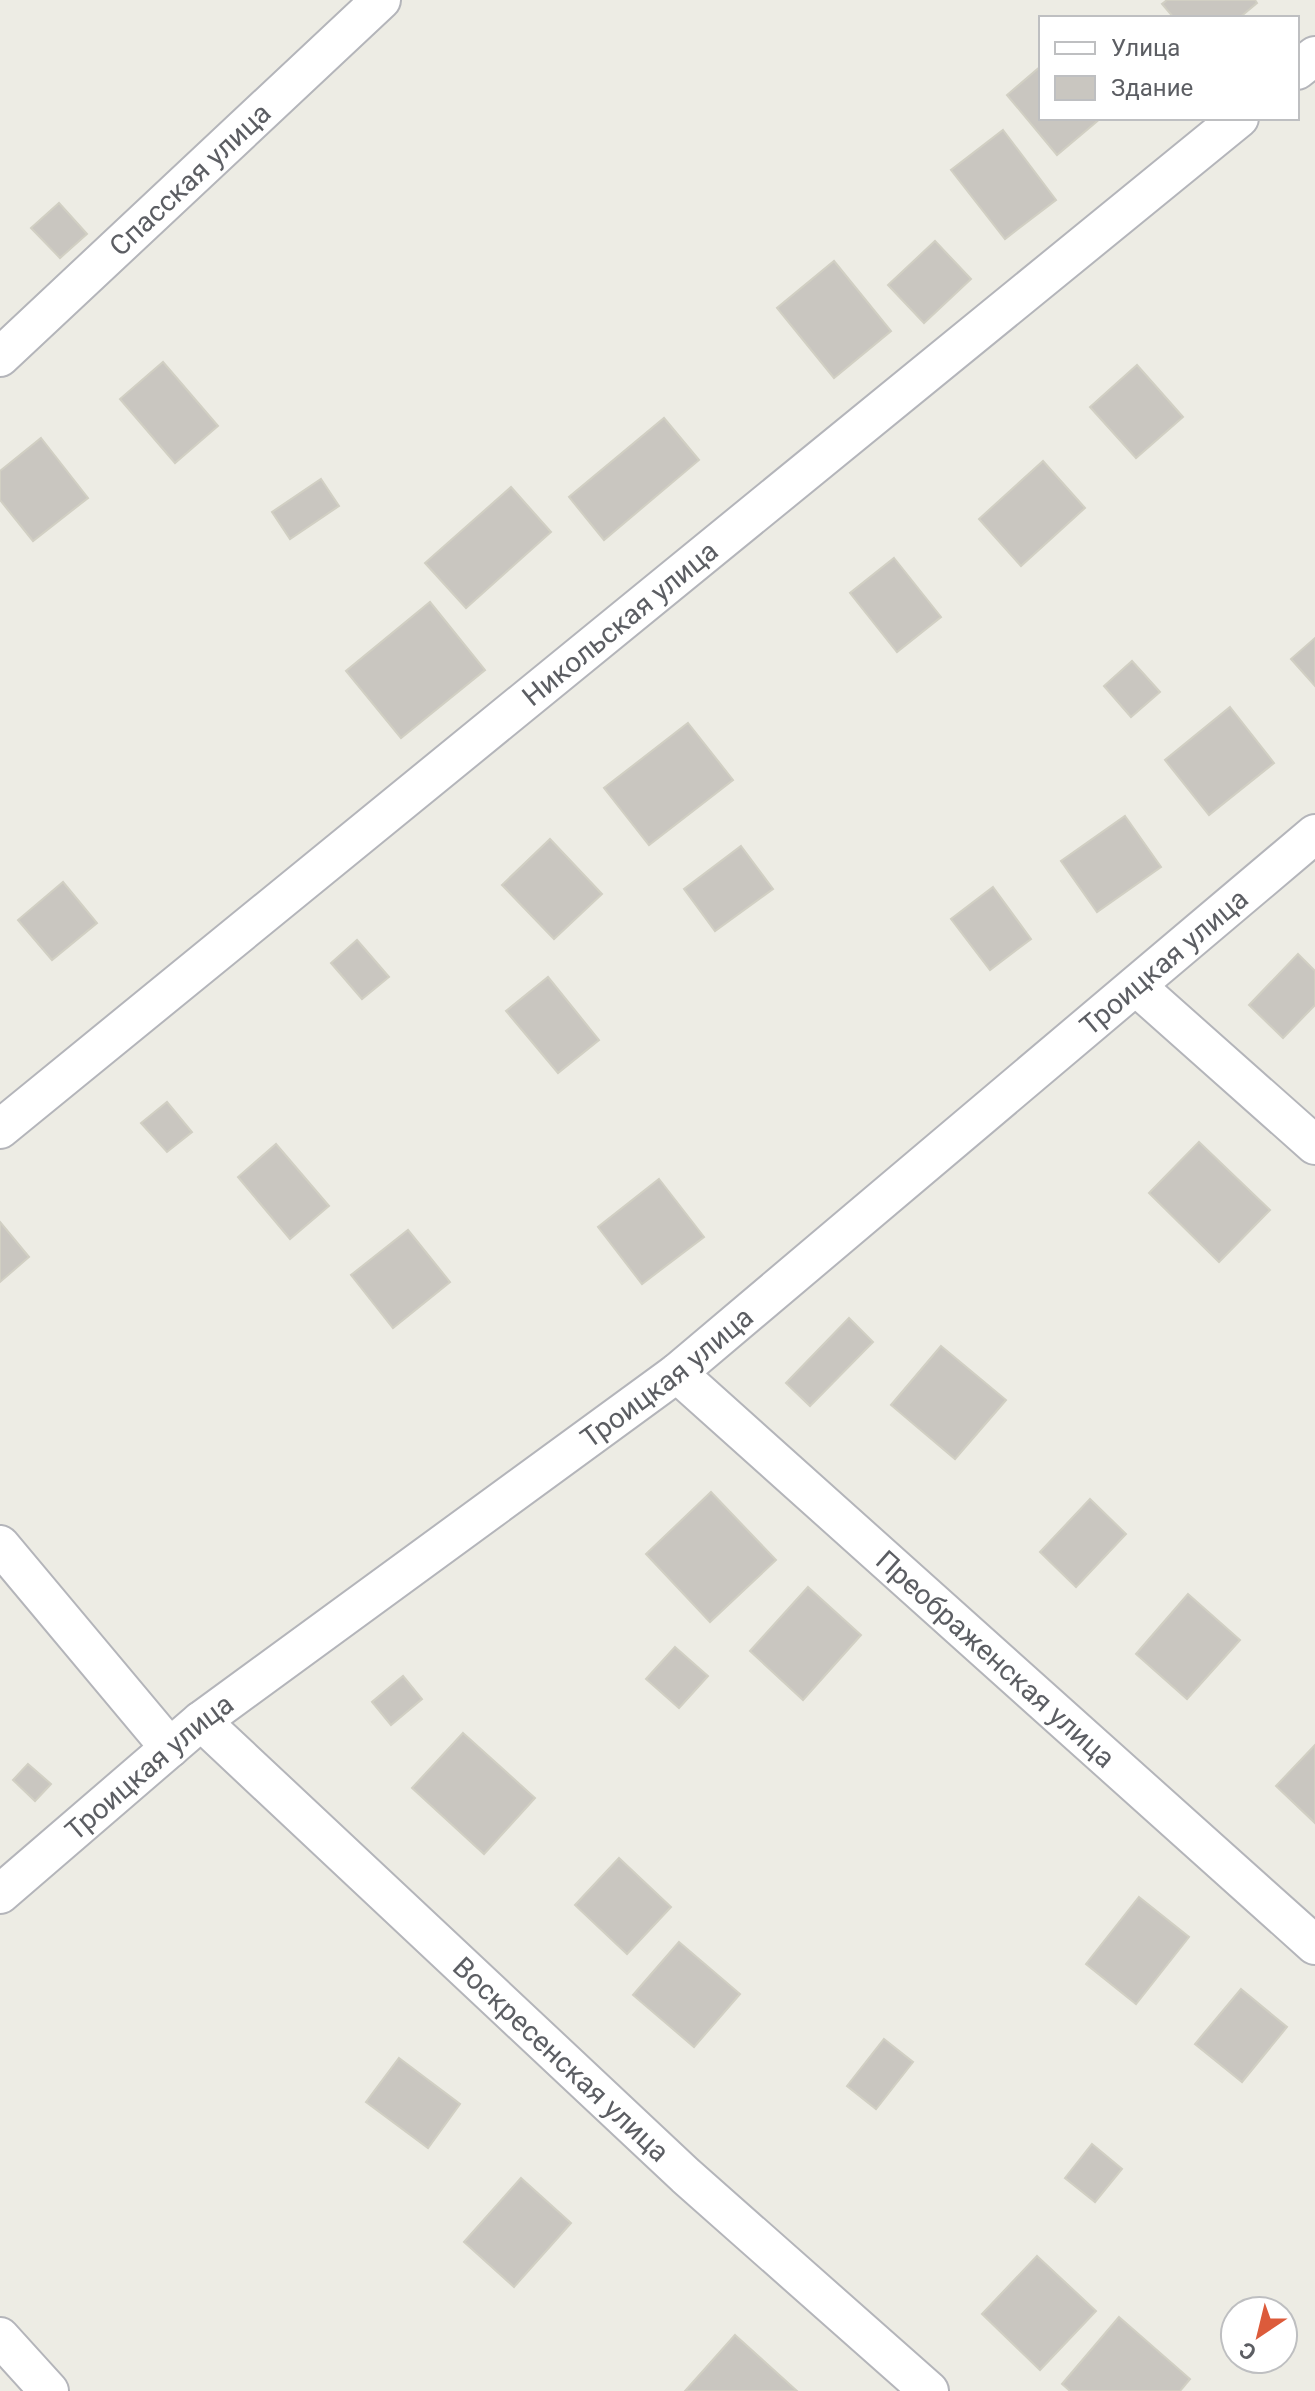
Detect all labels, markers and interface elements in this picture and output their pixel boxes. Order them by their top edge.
legend [1039,16,1299,120]
text: Улица [1111,34,1180,62]
text: Здание [1111,74,1193,102]
street label: Спасская улица [103,96,277,263]
street label: Никольская улица [516,534,724,713]
street label: Троицкая улица [1073,882,1255,1042]
street label: Троицкая улица [574,1300,760,1455]
street label: Преображенская улица [869,1544,1121,1775]
street label: Троицкая улица [59,1687,240,1847]
street label: Воскресенская улица [446,1950,676,2168]
north arrow [1219,2295,1299,2375]
text: С [1235,2337,1261,2365]

